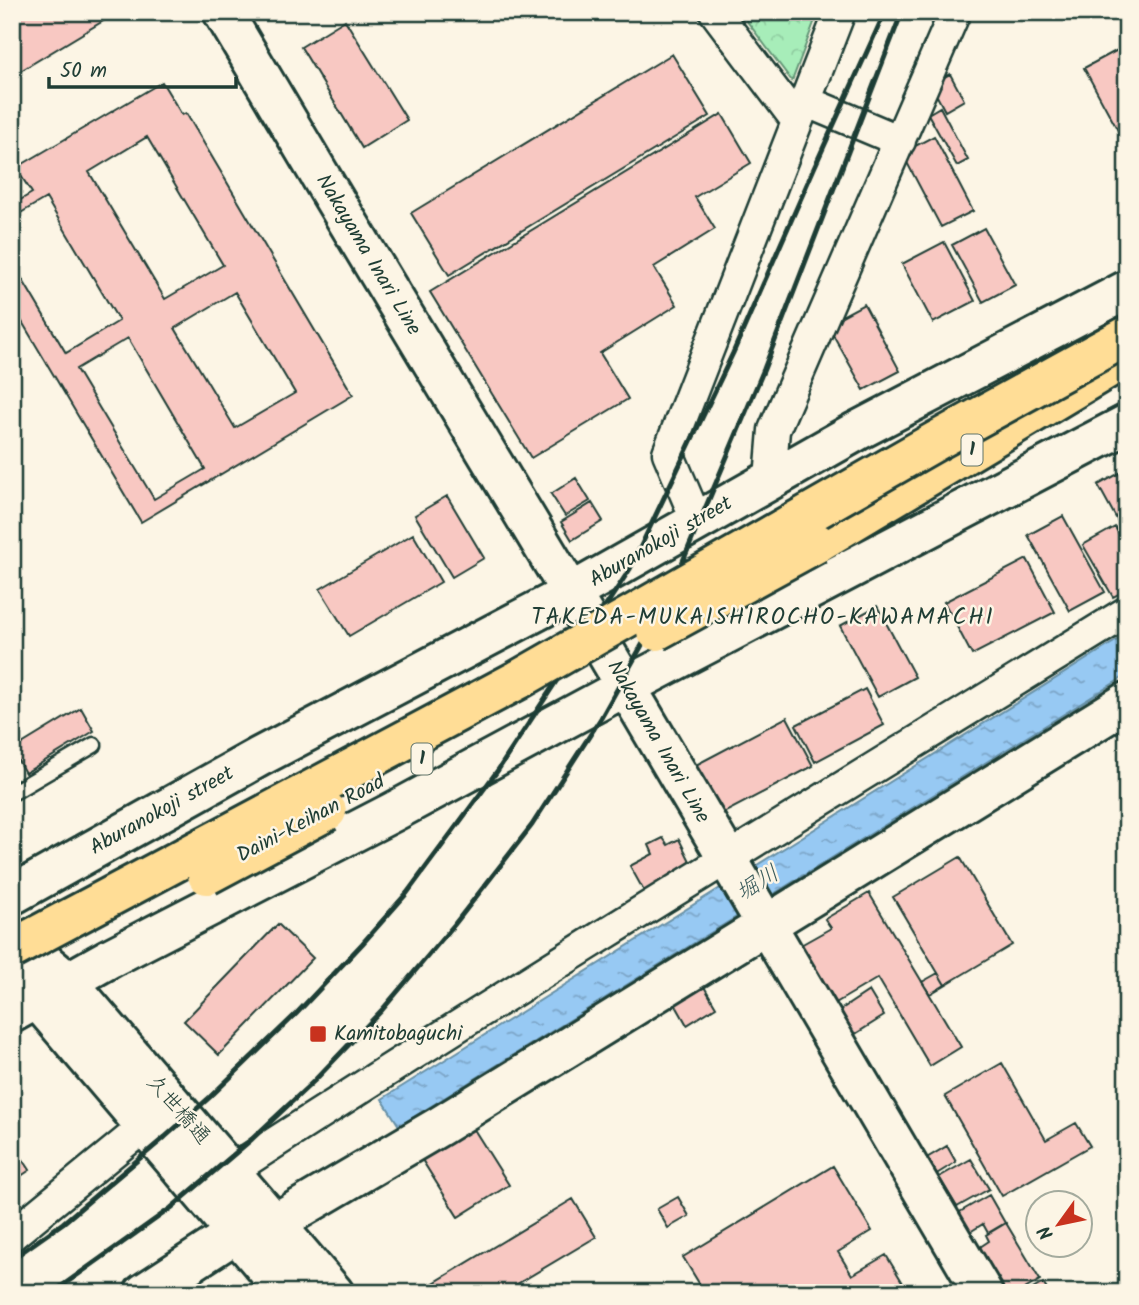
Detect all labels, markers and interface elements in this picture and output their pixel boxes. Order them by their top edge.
scale bar [49,46,236,90]
text: 50 m [60,55,107,88]
street label: Nakayama Inari Line [307,168,430,343]
road number: 1 [962,435,982,466]
street label: Aburanokoji street [583,487,740,596]
district label: TAKEDA-MUKAISHIROCHO-KAWAMACHI [531,600,995,636]
street label: Nakayama Inari Line [598,654,718,830]
road number: 1 [412,744,432,774]
street label: Aburanokoji street [84,757,241,864]
street label: Daini-Keihan Road [231,766,392,872]
water label: 堀川 [729,857,787,911]
place label: Kamitobaguchi [334,1018,463,1051]
marker: Kamitobaguchi [308,1024,328,1044]
street label: 久世橋通 [138,1067,218,1153]
north arrow [1024,1190,1094,1260]
text: N [1031,1219,1062,1245]

